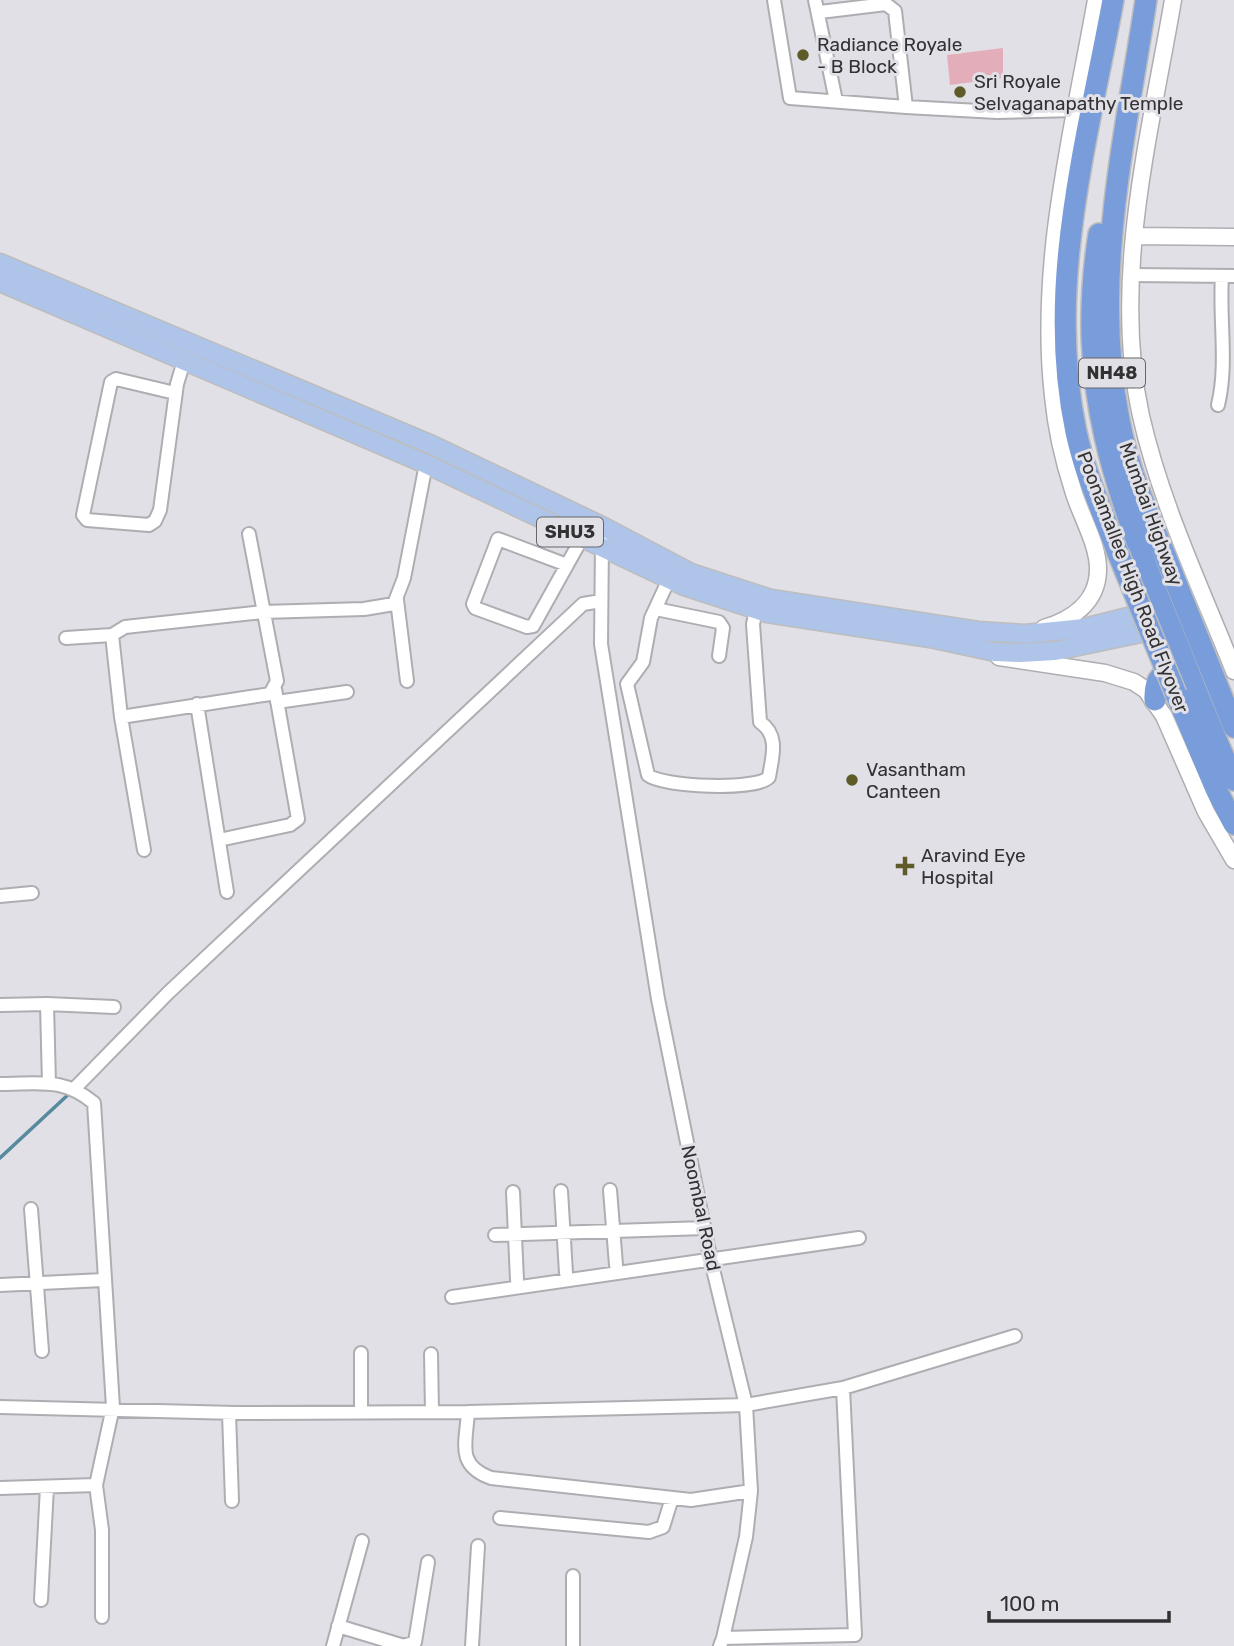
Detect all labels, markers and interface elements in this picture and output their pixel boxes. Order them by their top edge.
place label: Radiance Royale - B Block [817,33,962,78]
marker: Radiance Royale - B Block [795,47,811,63]
place label: Sri Royale Selvaganapathy Temple [974,70,1183,115]
marker: Sri Royale Selvaganapathy Temple [952,84,968,100]
road number: NH48 [1079,358,1145,388]
street label: Mumbai Highway [1114,439,1188,589]
street label: Poonamallee High Road Flyover [1072,448,1194,717]
road number: SHU3 [537,518,603,546]
place label: Vasantham Canteen [866,758,966,803]
marker: Vasantham Canteen [844,772,860,788]
place label: Aravind Eye Hospital [921,844,1026,889]
marker: Aravind Eye Hospital [895,856,915,876]
street label: Noombal Road [676,1143,726,1273]
scale bar [989,1580,1169,1624]
text: 100 m [1000,1591,1059,1616]

